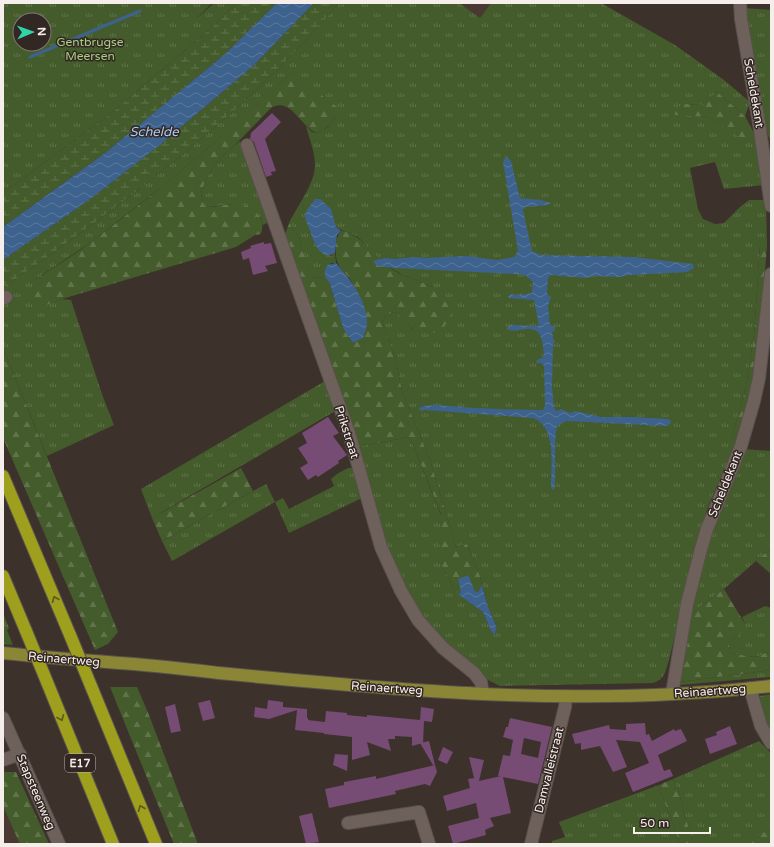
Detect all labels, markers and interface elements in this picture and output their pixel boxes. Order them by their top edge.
north arrow [12,12,52,52]
text: N [35,27,48,36]
park label: Gentbrugse Meersen [56,35,124,63]
street label: Scheldekant [741,57,767,129]
water label: Schelde [129,124,179,140]
street label: Prikstraat [332,404,362,461]
street label: Scheldekant [705,448,745,519]
one-way arrow [51,596,59,603]
street label: Reinaertweg [27,649,101,669]
street label: Reinaertweg [351,679,423,697]
street label: Reinaertweg [674,682,746,700]
one-way arrow [57,714,65,721]
street label: Damvalleistraat [532,725,567,814]
street label: Stapsteenweg [14,752,58,832]
road number: E17 [65,754,95,772]
one-way arrow [138,804,146,812]
scale bar [634,809,710,835]
text: 50 m [640,816,669,830]

